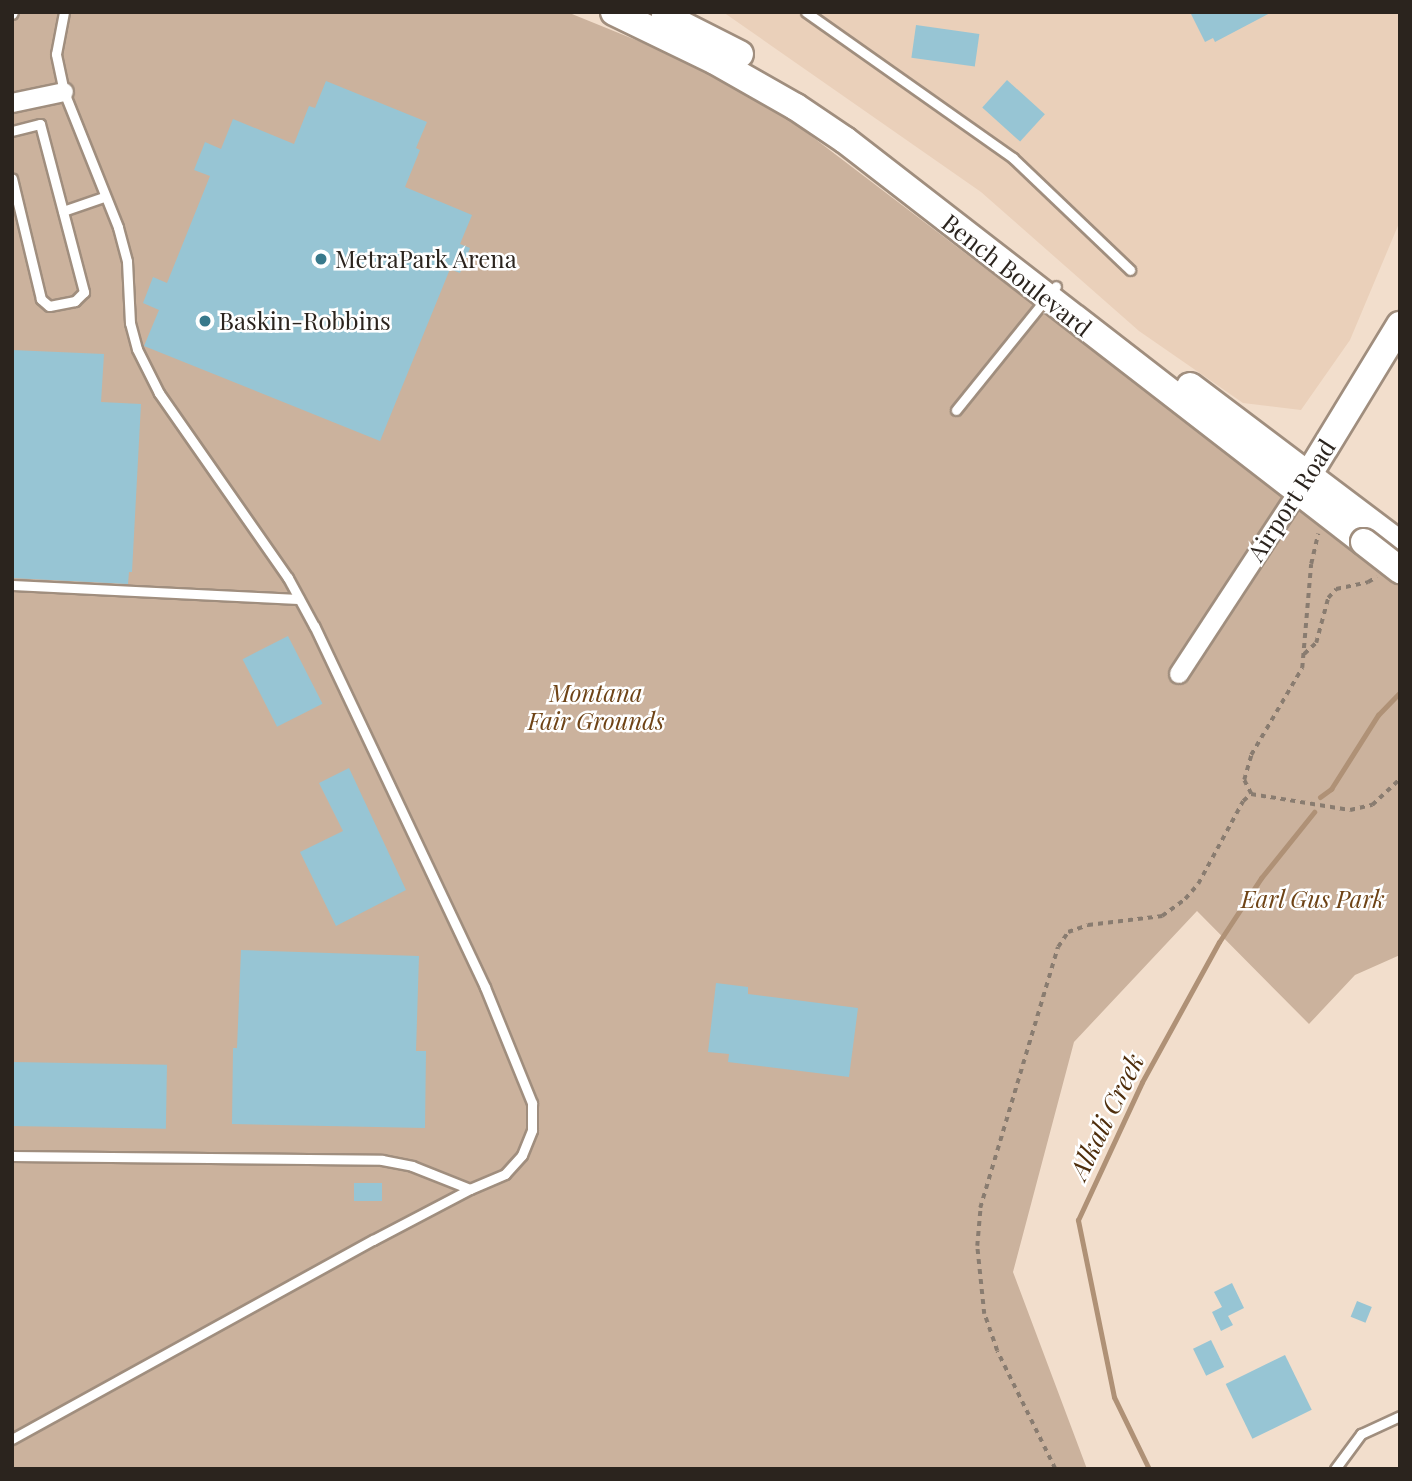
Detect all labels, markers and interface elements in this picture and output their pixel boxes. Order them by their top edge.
street label: Bench Boulevard [937,208,1097,342]
place label: MetraPark Arena [335,245,518,273]
marker: MetraPark Arena [313,251,329,267]
place label: Baskin-Robbins [219,307,391,335]
marker: Baskin-Robbins [197,313,213,329]
street label: Airport Road [1241,434,1341,566]
park label: Montana Fair Grounds [528,679,664,735]
park label: Earl Gus Park [1241,885,1385,913]
water label: Alkali Creek [1062,1048,1150,1184]

